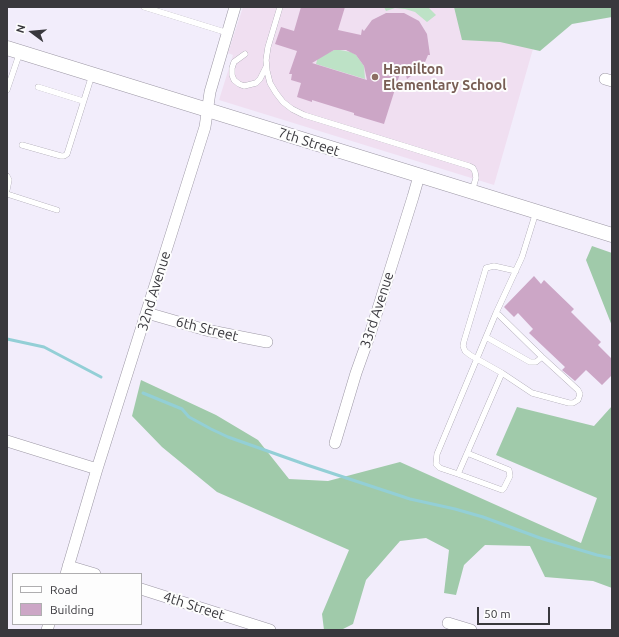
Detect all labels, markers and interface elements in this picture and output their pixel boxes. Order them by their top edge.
north arrow [12,12,52,52]
text: N [14,23,27,34]
place label: Hamilton Elementary School [383,61,506,94]
marker: Hamilton Elementary School [370,72,380,82]
street label: 7th Street [276,124,342,160]
street label: 32nd Avenue [134,249,174,333]
street label: 33rd Avenue [357,270,397,350]
street label: 6th Street [174,313,240,345]
legend [12,573,142,625]
text: Road [50,583,78,596]
street label: 4th Street [161,588,227,624]
scale bar [479,599,552,625]
text: Building [50,603,94,616]
text: 50 m [484,607,511,620]

